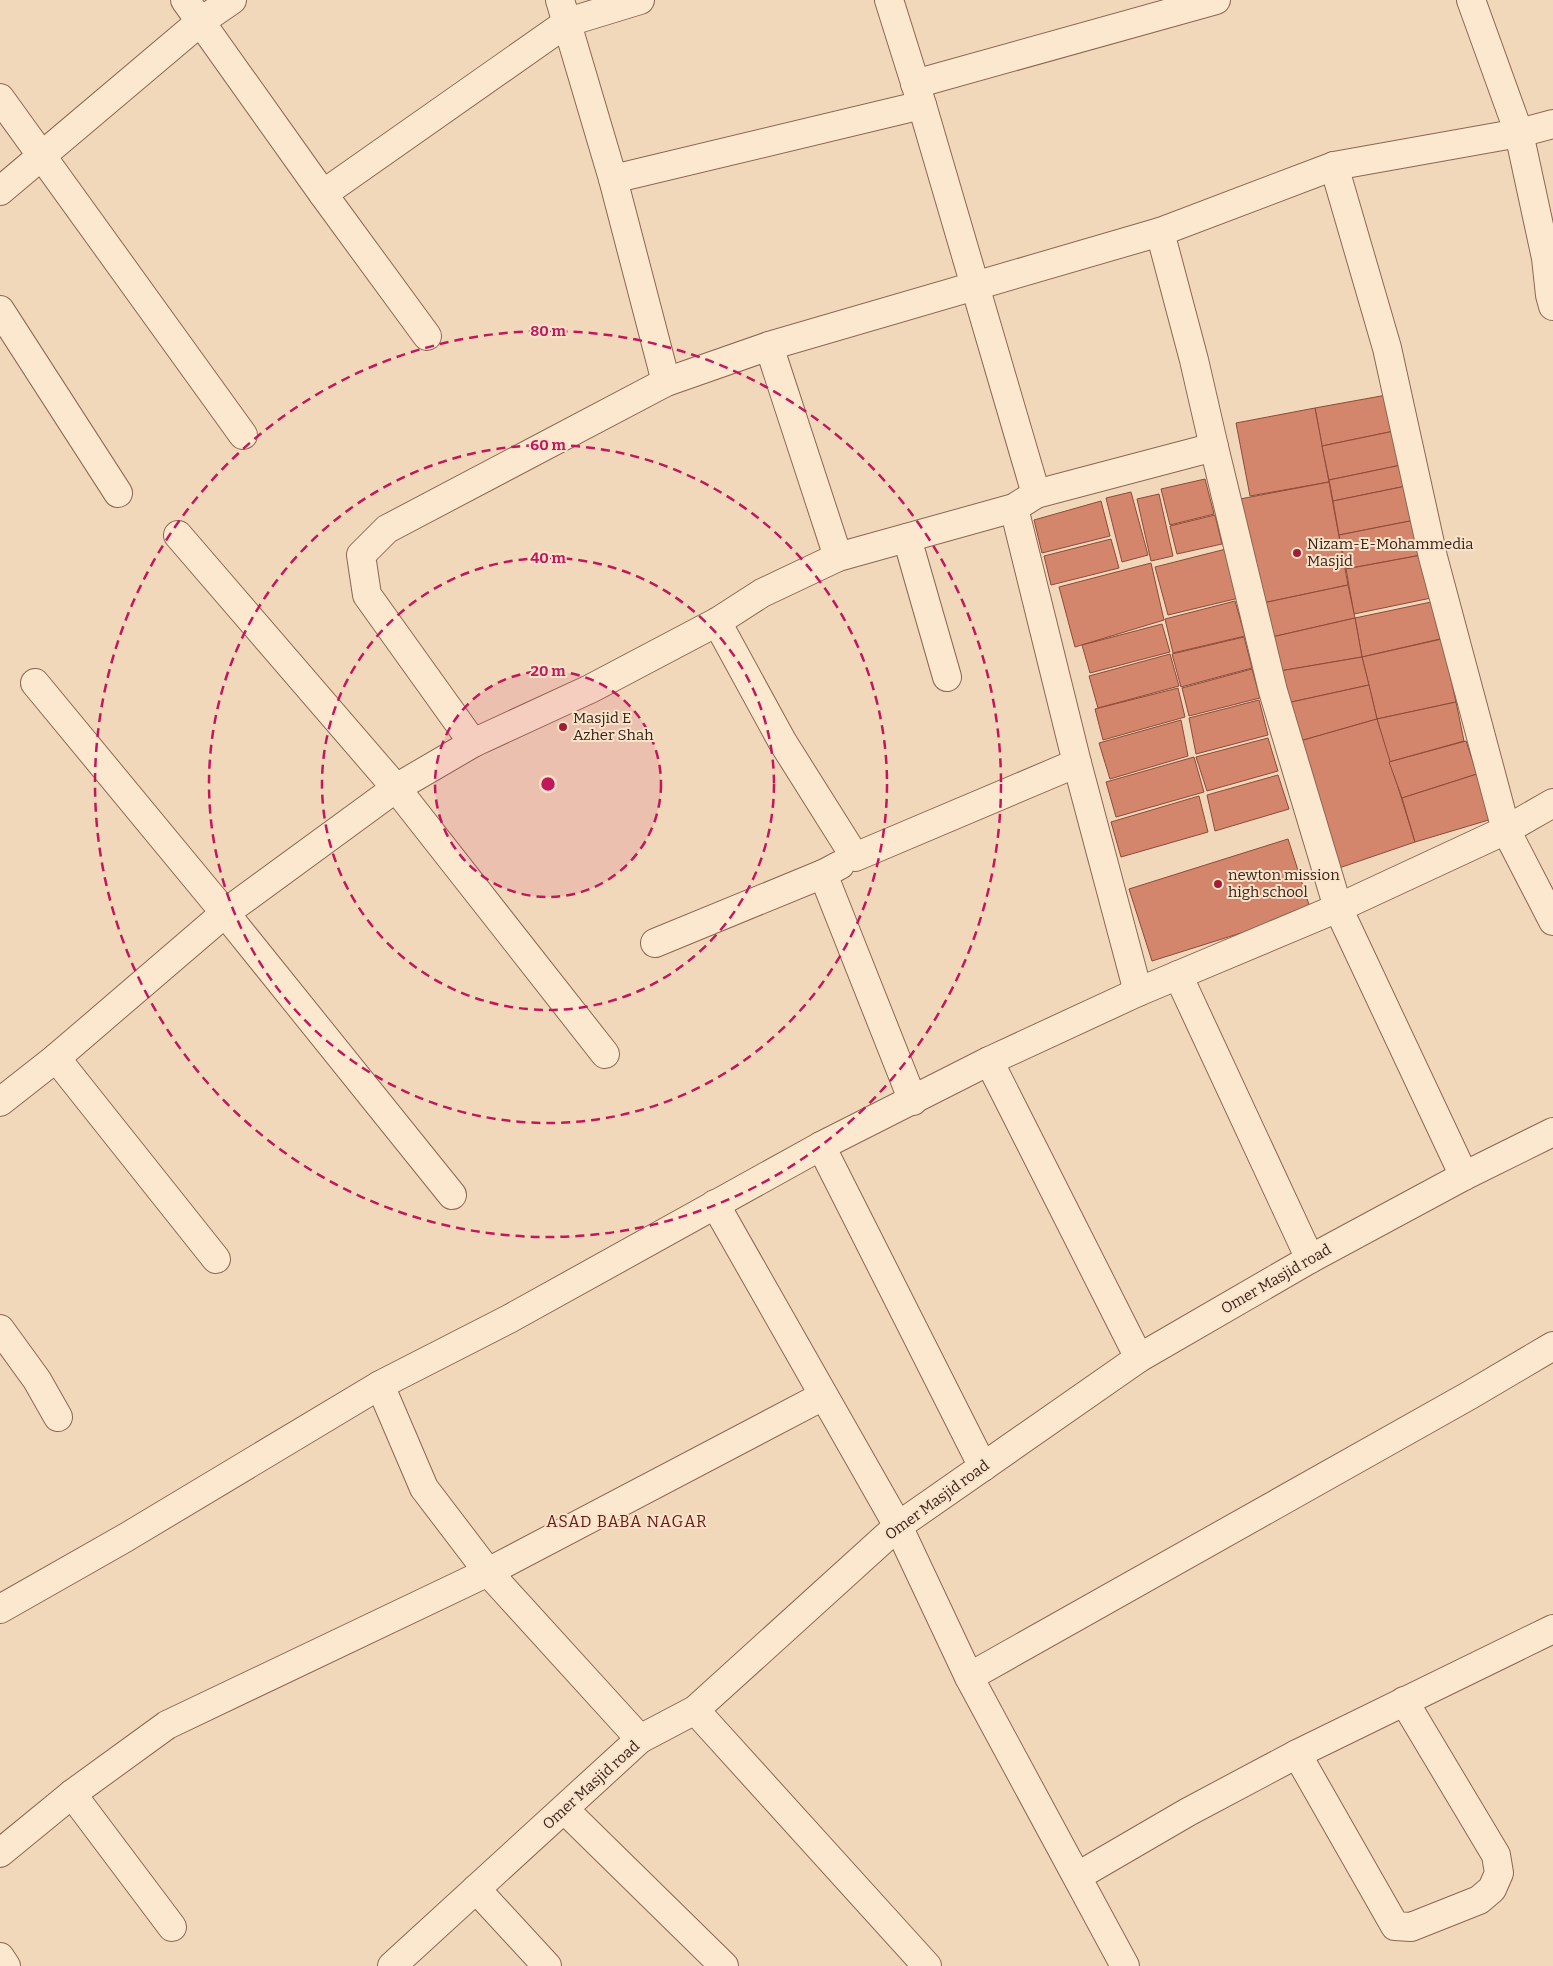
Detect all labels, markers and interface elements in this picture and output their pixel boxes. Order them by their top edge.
text: 80 m [530,322,566,340]
text: 60 m [530,436,566,454]
place label: Nizam-E-Mohammedia Masjid [1307,535,1474,570]
marker: Nizam-E-Mohammedia Masjid [1291,547,1303,559]
text: 40 m [530,549,567,567]
text: 20 m [531,662,566,680]
place label: Masjid E Azher Shah [573,709,654,744]
marker: Masjid E Azher Shah [557,721,569,733]
centre of rings [539,775,557,793]
place label: newton mission high school [1228,866,1340,901]
marker: newton mission high school [1212,878,1224,890]
street label: Omer Masjid road [1218,1240,1334,1318]
street label: Omer Masjid road [882,1456,993,1544]
district label: ASAD BABA NAGAR [546,1512,708,1531]
street label: Omer Masjid road [539,1737,643,1833]

